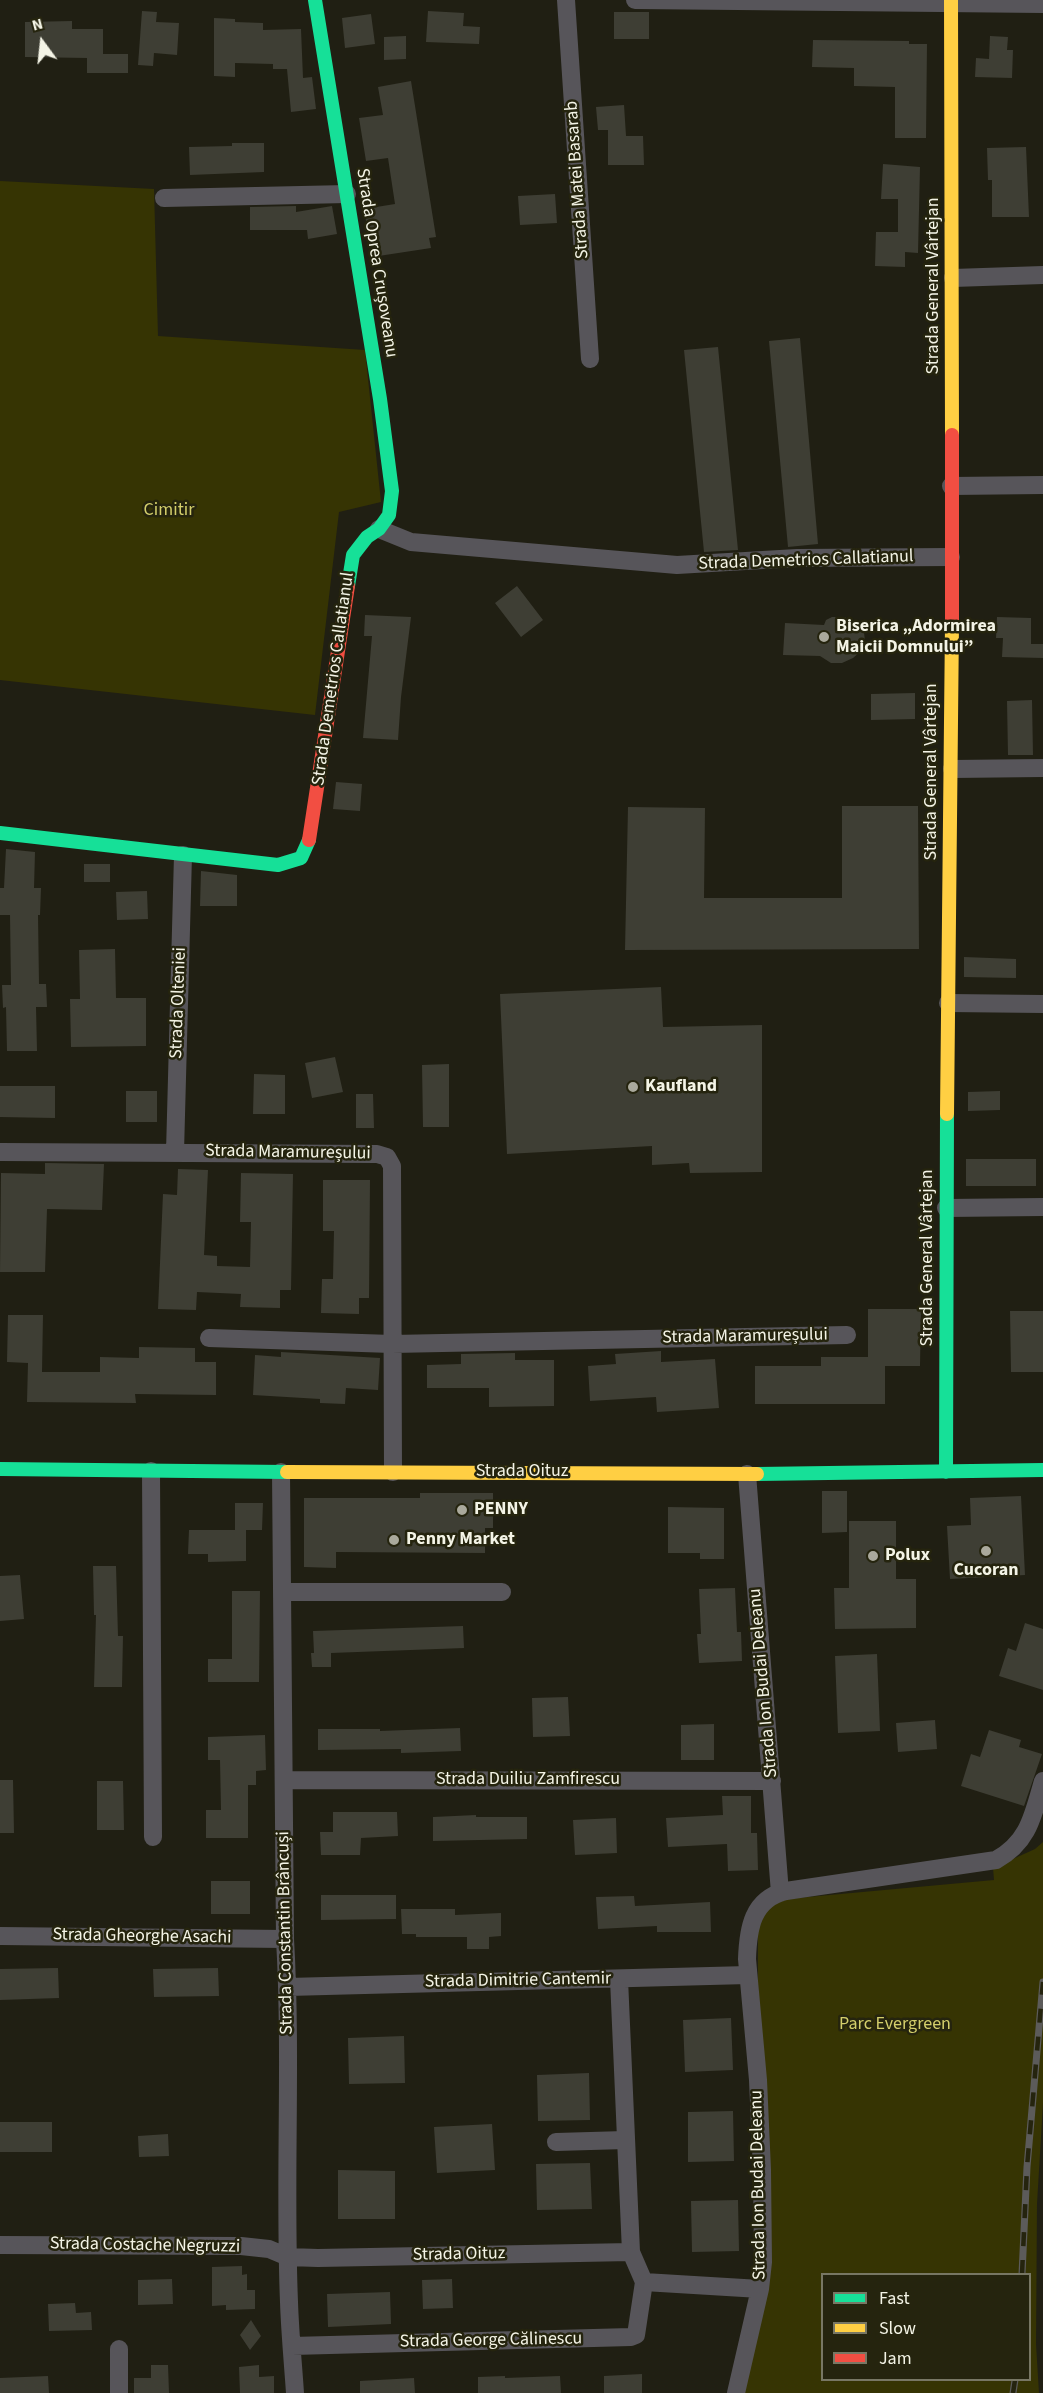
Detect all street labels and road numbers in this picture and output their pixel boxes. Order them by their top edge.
street label: Strada Matei Basarab [562,100,594,260]
street label: Strada Oprea Crușoveanu [350,167,402,359]
street label: Strada General Vârtejan [923,197,945,375]
street label: Strada Demetrios Callatianul [698,546,914,576]
street label: Strada Demetrios Callatianul [308,571,360,787]
street label: Strada General Vârtejan [921,683,943,861]
street label: Strada Olteniei [166,947,192,1059]
street label: Strada Maramureșului [205,1141,371,1165]
street label: Strada General Vârtejan [917,1169,939,1347]
street label: Strada Maramureșului [662,1325,828,1349]
street label: Strada Oituz [476,1461,568,1483]
street label: Strada Ion Budai Deleanu [745,1587,783,1779]
street label: Strada Duiliu Zamfirescu [436,1769,620,1791]
street label: Strada Constantin Brâncuși [273,1831,299,2035]
street label: Strada Gheorghe Asachi [52,1925,232,1949]
street label: Strada Dimitrie Cantemir [425,1969,611,1993]
street label: Strada Ion Budai Deleanu [747,2090,771,2280]
street label: Strada Costache Negruzzi [50,2234,240,2258]
street label: Strada Oituz [412,2243,506,2267]
street label: Strada George Călinescu [399,2329,583,2353]

